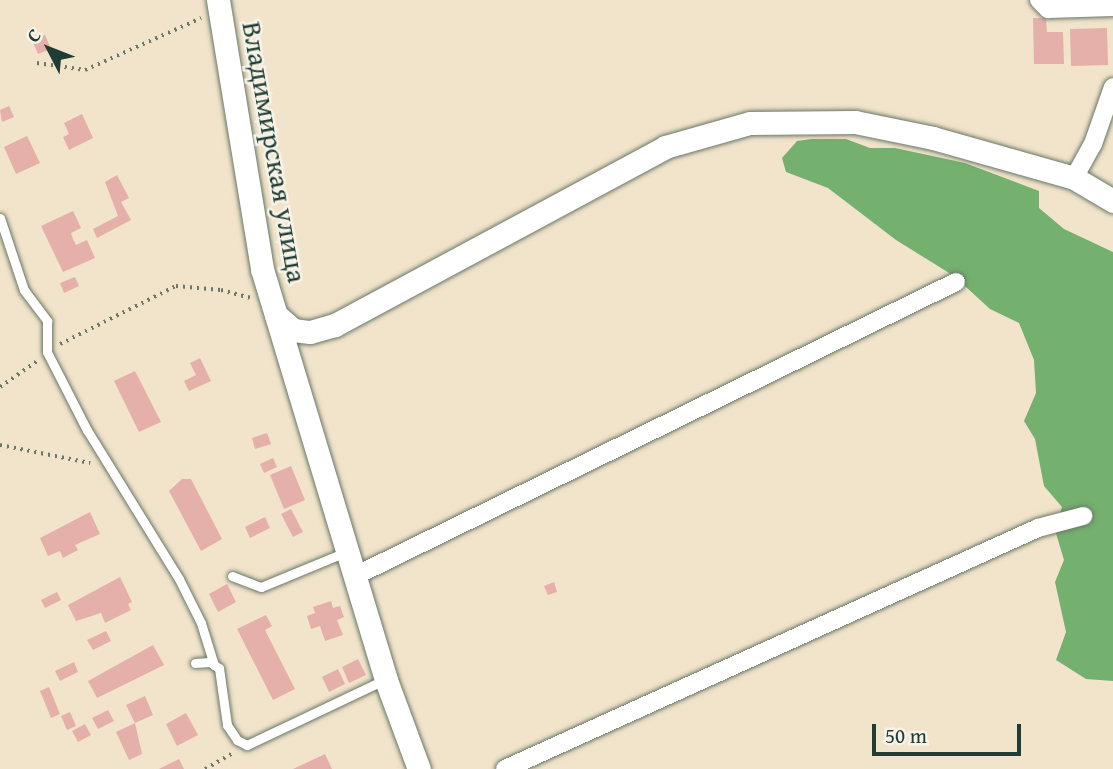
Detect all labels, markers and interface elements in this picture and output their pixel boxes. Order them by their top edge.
north arrow [14,14,84,84]
street label: Владимирская улица [235,19,315,285]
text: С [19,22,47,48]
scale bar [875,710,1024,754]
text: 50 m [885,720,927,751]

